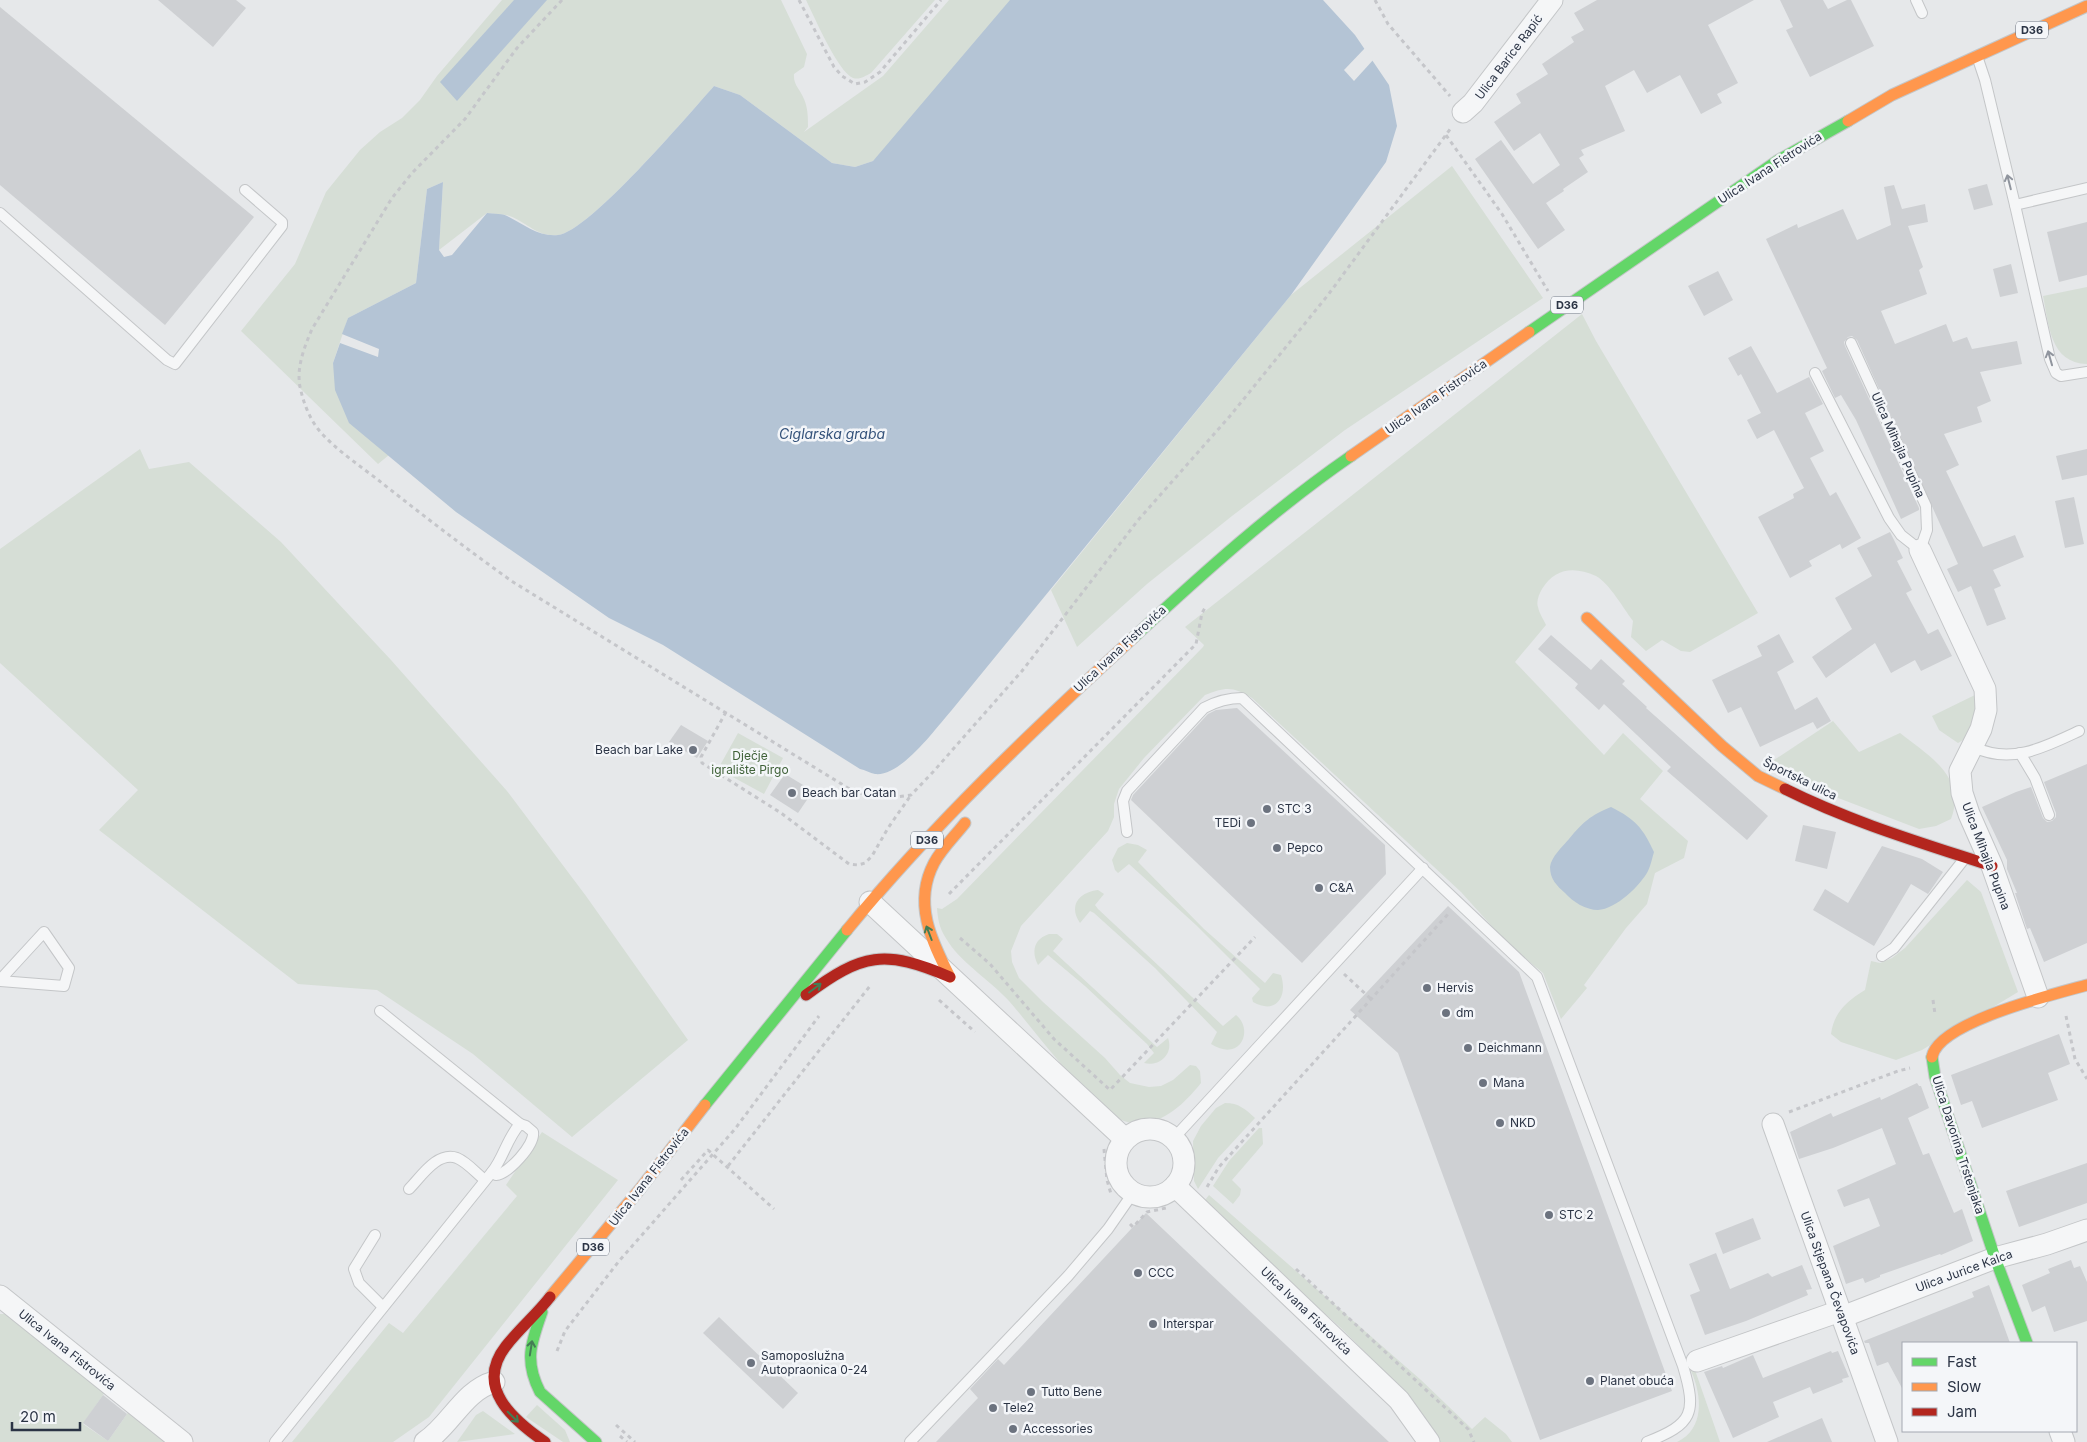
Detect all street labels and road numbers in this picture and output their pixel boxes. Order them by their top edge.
street label: Ulica Barice Rapić [1472,11,1546,102]
road number: D36 [2016,22,2048,38]
street label: Ulica Ivana Fistrovića [1715,128,1824,207]
road number: D36 [1551,296,1583,314]
street label: Ulica Ivana Fistrovića [1382,356,1489,437]
street label: Ulica Mihajla Pupina [1868,390,1929,500]
street label: Ulica Ivana Fistrovića [1070,602,1169,695]
street label: Športska ulica [1761,754,1840,803]
street label: Ulica Mihajla Pupina [1959,800,2014,912]
road number: D36 [911,832,943,848]
street label: Ulica Davorina Trstenjaka [1929,1074,1988,1216]
street label: Ulica Ivana Fistrovića [606,1125,692,1229]
street label: Ulica Stjepana Čevapovića [1798,1209,1863,1357]
road number: D36 [577,1238,609,1256]
street label: Ulica Jurice Kalca [1913,1246,2014,1295]
street label: Ulica Ivana Fistrovića [1258,1263,1355,1358]
street label: Ulica Ivana Fistrovića [16,1306,119,1393]

